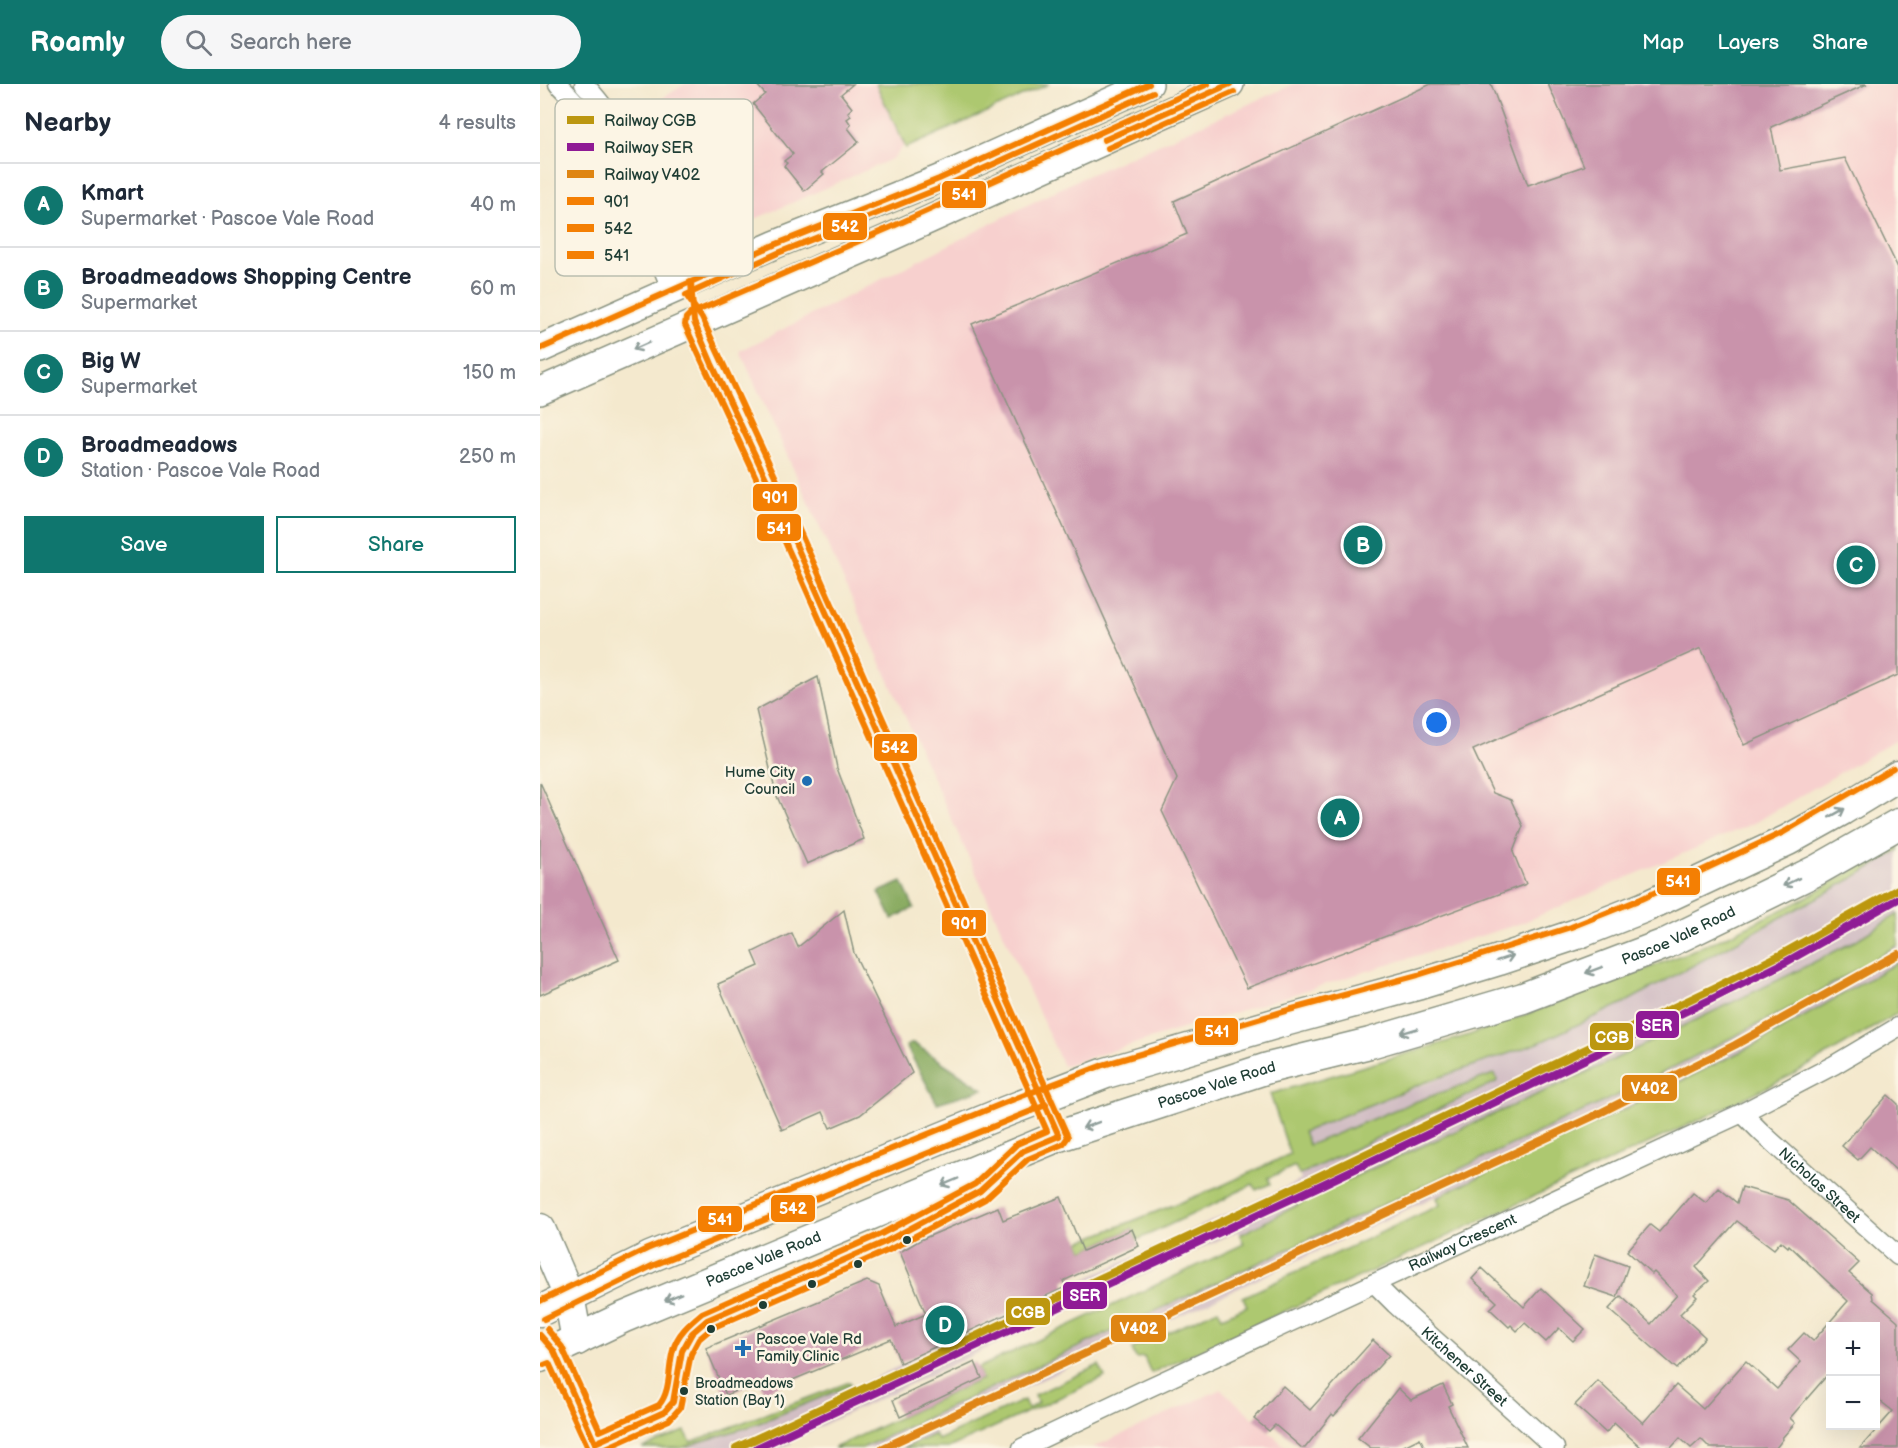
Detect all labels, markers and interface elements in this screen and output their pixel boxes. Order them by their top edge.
search box [161,15,581,69]
text: Roamly [30,26,125,59]
icon: search [182,26,215,59]
text: Search here [230,29,352,56]
text: Map [1642,30,1684,55]
text: Layers [1717,30,1779,55]
text: Share [1812,30,1868,55]
legend [555,99,753,276]
text: Nearby [24,108,111,139]
text: 4 results [438,111,516,135]
text: Railway CGB [604,112,696,131]
text: Railway SER [604,139,693,158]
text: Railway V402 [604,166,701,185]
text: Kmart [81,180,144,207]
line badge: 541 [941,180,987,209]
text: 541 [951,186,977,205]
text: A [37,193,50,217]
text: 40 m [470,193,516,217]
text: 901 [604,193,629,212]
text: Supermarket · Pascoe Vale Road [81,207,374,231]
line badge: 542 [822,212,868,241]
text: 542 [831,218,860,237]
text: 542 [604,220,633,239]
text: 541 [604,247,629,266]
text: Broadmeadows Shopping Centre [81,264,411,291]
text: B [36,277,51,301]
text: 60 m [470,277,516,301]
text: Supermarket [81,291,197,315]
one-way arrow [632,341,650,352]
text: Big W [81,348,141,375]
text: C [36,361,51,385]
text: 150 m [463,361,516,385]
text: Supermarket [81,375,197,399]
text: Broadmeadows [81,432,237,459]
text: D [37,445,50,469]
text: 250 m [459,445,516,469]
text: Station · Pascoe Vale Road [81,459,320,483]
line badge: 901 [752,483,798,512]
text: 901 [762,489,788,508]
line badge: 541 [756,513,802,542]
button: Save [24,516,264,573]
button: Share [276,516,516,573]
text: 541 [766,520,792,539]
pin: B [1344,522,1382,568]
pin: C [1836,542,1876,588]
your location [1422,708,1451,737]
line badge: 542 [873,733,918,762]
text: 542 [881,739,910,758]
place label: Hume City Council [725,763,795,799]
marker: Hume City Council [800,774,814,788]
pin: A [1320,796,1360,840]
one-way arrow [1828,807,1845,819]
line badge: 541 [1656,867,1701,896]
text: 541 [1665,873,1691,892]
one-way arrow [1783,877,1801,889]
street label: Pascoe Vale Road [1619,902,1739,970]
line badge: 901 [941,909,987,937]
text: 901 [951,915,977,934]
one-way arrow [1495,952,1514,963]
one-way arrow [1586,966,1604,977]
line badge: SER [1635,1010,1680,1039]
line badge: 541 [1194,1017,1239,1046]
text: SER [1641,1017,1673,1036]
line badge: CGB [1589,1022,1634,1051]
text: 541 [1204,1023,1230,1042]
one-way arrow [1400,1026,1419,1037]
text: CGB [1595,1029,1629,1048]
street label: Pascoe Vale Road [1155,1057,1278,1113]
line badge: V402 [1621,1074,1678,1102]
text: V402 [1631,1080,1670,1099]
one-way arrow [1082,1121,1100,1132]
street label: Nicholas Street [1774,1144,1864,1228]
one-way arrow [941,1177,960,1188]
line badge: 542 [770,1194,816,1223]
text: 542 [779,1200,808,1219]
line badge: 541 [697,1205,743,1233]
street label: Railway Crescent [1406,1210,1520,1276]
text: 541 [707,1211,733,1230]
street label: Pascoe Vale Road [703,1227,824,1292]
unlabelled marker [901,1234,913,1246]
unlabelled marker [852,1258,864,1270]
unlabelled marker [806,1278,818,1290]
line badge: SER [1062,1281,1108,1310]
text: SER [1069,1287,1101,1306]
one-way arrow [664,1292,683,1303]
line badge: CGB [1005,1297,1051,1326]
unlabelled marker [757,1299,769,1311]
pin: D [926,1302,964,1348]
text: CGB [1011,1304,1045,1323]
line badge: V402 [1110,1314,1167,1343]
text: V402 [1120,1320,1159,1339]
map controls [1826,1322,1880,1430]
button: + [1826,1322,1880,1376]
unlabelled marker [705,1323,717,1335]
street label: Kitchener Street [1417,1323,1512,1411]
place label: Pascoe Vale Rd Family Clinic [756,1330,862,1366]
marker: Pascoe Vale Rd Family Clinic [734,1339,752,1357]
place label: Broadmeadows Station (Bay 1) [695,1375,793,1409]
button: − [1826,1376,1880,1430]
marker: Broadmeadows Station (Bay 1) [678,1385,690,1397]

